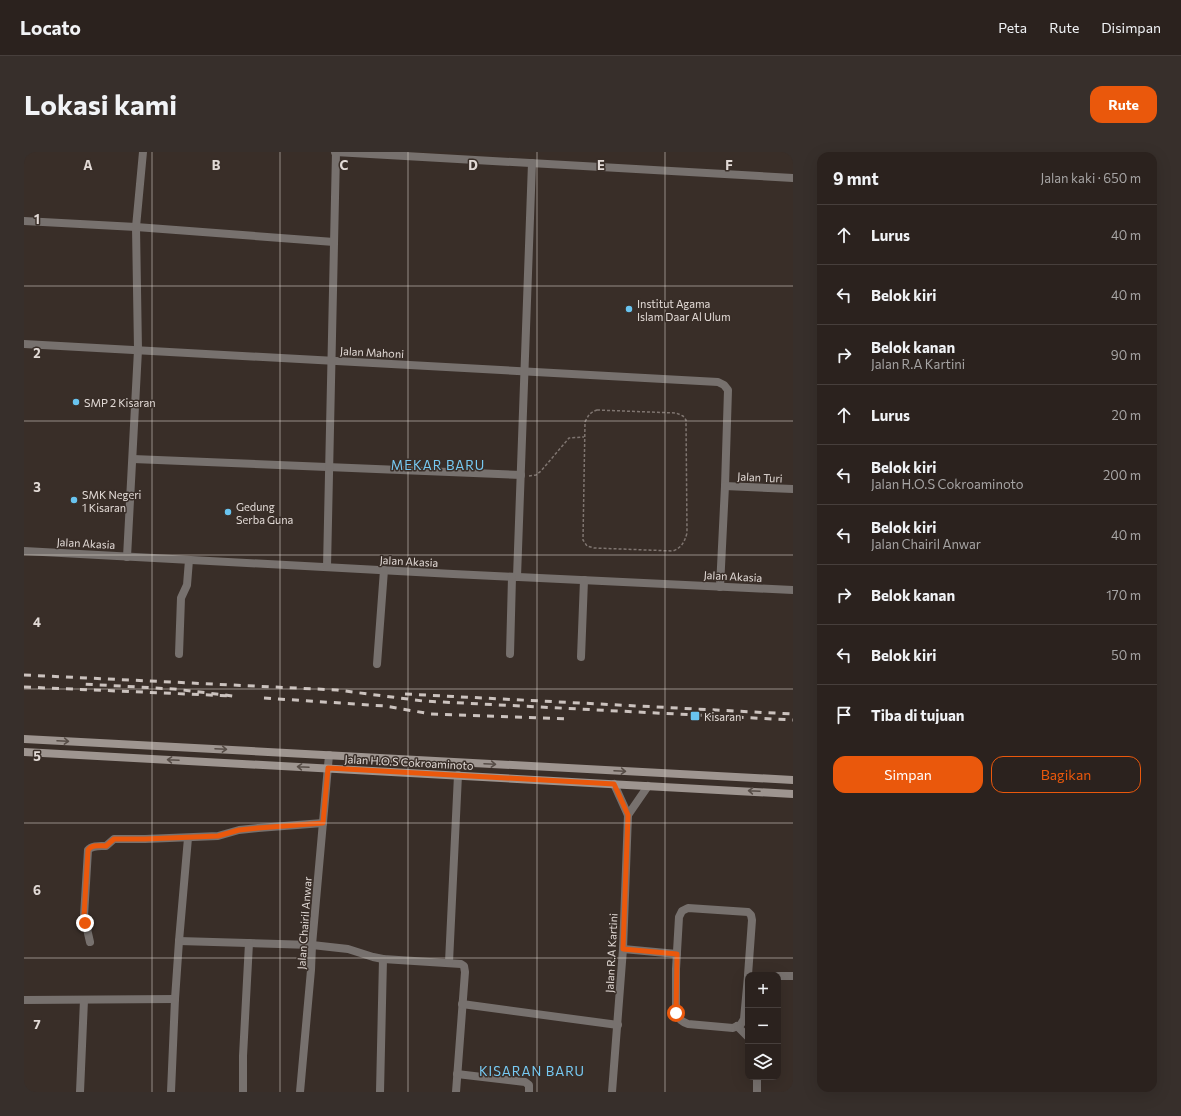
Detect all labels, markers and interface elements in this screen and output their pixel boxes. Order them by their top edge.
text: Locato [20,16,81,39]
text: Peta [998,19,1027,36]
text: Rute [1049,19,1079,36]
text: Disimpan [1101,19,1161,36]
button: Rute [1090,86,1157,123]
text: Lokasi kami [24,87,177,121]
text: A [83,157,93,173]
text: B [212,157,221,173]
text: C [340,157,349,173]
text: D [468,157,478,173]
text: E [597,157,605,173]
text: F [725,157,733,173]
text: 9 mnt [833,168,879,189]
text: Jalan kaki · 650 m [1040,170,1141,186]
text: 1 [34,211,40,227]
icon: ahead [833,224,855,246]
text: Lurus [871,226,910,244]
text: 40 m [1111,227,1141,243]
icon: left [833,284,855,306]
text: Belok kiri [871,286,937,304]
text: 40 m [1111,287,1141,303]
place label: Institut Agama Islam Daar Al Ulum [637,297,731,323]
marker: Institut Agama Islam Daar Al Ulum [624,304,634,314]
text: Belok kanan [871,338,955,356]
street label: Jalan Mahoni [340,344,405,361]
icon: right [833,344,855,366]
text: 2 [33,345,41,361]
text: 90 m [1111,347,1141,363]
text: Jalan R.A Kartini [871,356,965,372]
place label: SMP 2 Kisaran [84,396,156,409]
marker: SMP 2 Kisaran [71,397,81,407]
icon: ahead [833,404,855,426]
text: Lurus [871,406,910,424]
text: 20 m [1112,407,1141,423]
district label: MEKAR BARU [391,457,485,473]
text: Belok kiri [871,458,937,476]
icon: left [833,464,855,486]
text: 200 m [1103,467,1141,483]
street label: Jalan Turi [737,469,783,486]
text: Jalan H.O.S Cokroaminoto [871,476,1024,492]
text: 3 [33,479,41,495]
place label: SMK Negeri 1 Kisaran [82,488,142,514]
marker: SMK Negeri 1 Kisaran [69,495,79,505]
place label: Gedung Serba Guna [236,500,293,526]
marker: Gedung Serba Guna [223,507,233,517]
text: Belok kiri [871,518,937,536]
icon: left [833,524,855,546]
text: 40 m [1111,527,1141,543]
street label: Jalan Akasia [56,535,116,552]
text: Jalan Chairil Anwar [871,536,981,552]
street label: Jalan Akasia [379,553,439,570]
street label: Jalan Akasia [703,568,763,585]
icon: right [833,584,855,606]
text: Belok kanan [871,586,955,604]
text: 170 m [1106,587,1141,603]
text: 4 [33,614,41,630]
icon: left [833,644,855,666]
text: Belok kiri [871,646,937,664]
text: 50 m [1111,647,1141,663]
icon: arrive [833,704,855,726]
text: Tiba di tujuan [871,706,965,724]
marker: Kisaran [689,710,701,722]
place label: Kisaran [704,710,741,723]
one-way arrow [56,738,69,745]
one-way arrow [214,746,227,753]
text: 5 [33,748,41,764]
street label: Jalan H.O.S Cokroaminoto [344,752,474,773]
one-way arrow [167,756,180,763]
button: Simpan [833,756,983,793]
button: Bagikan [991,756,1141,793]
one-way arrow [483,760,496,767]
one-way arrow [297,763,310,770]
one-way arrow [613,767,626,774]
one-way arrow [748,788,761,795]
street label: Jalan Chairil Anwar [294,876,315,970]
text: 6 [33,882,41,898]
street label: Jalan R.A Kartini [602,913,621,993]
route end [76,914,94,932]
map controls [745,972,781,1080]
button: + [745,972,781,1008]
route start [667,1004,685,1022]
button: − [745,1008,781,1044]
text: 7 [33,1016,41,1032]
button: layers [745,1044,781,1080]
district label: KISARAN BARU [479,1063,585,1079]

